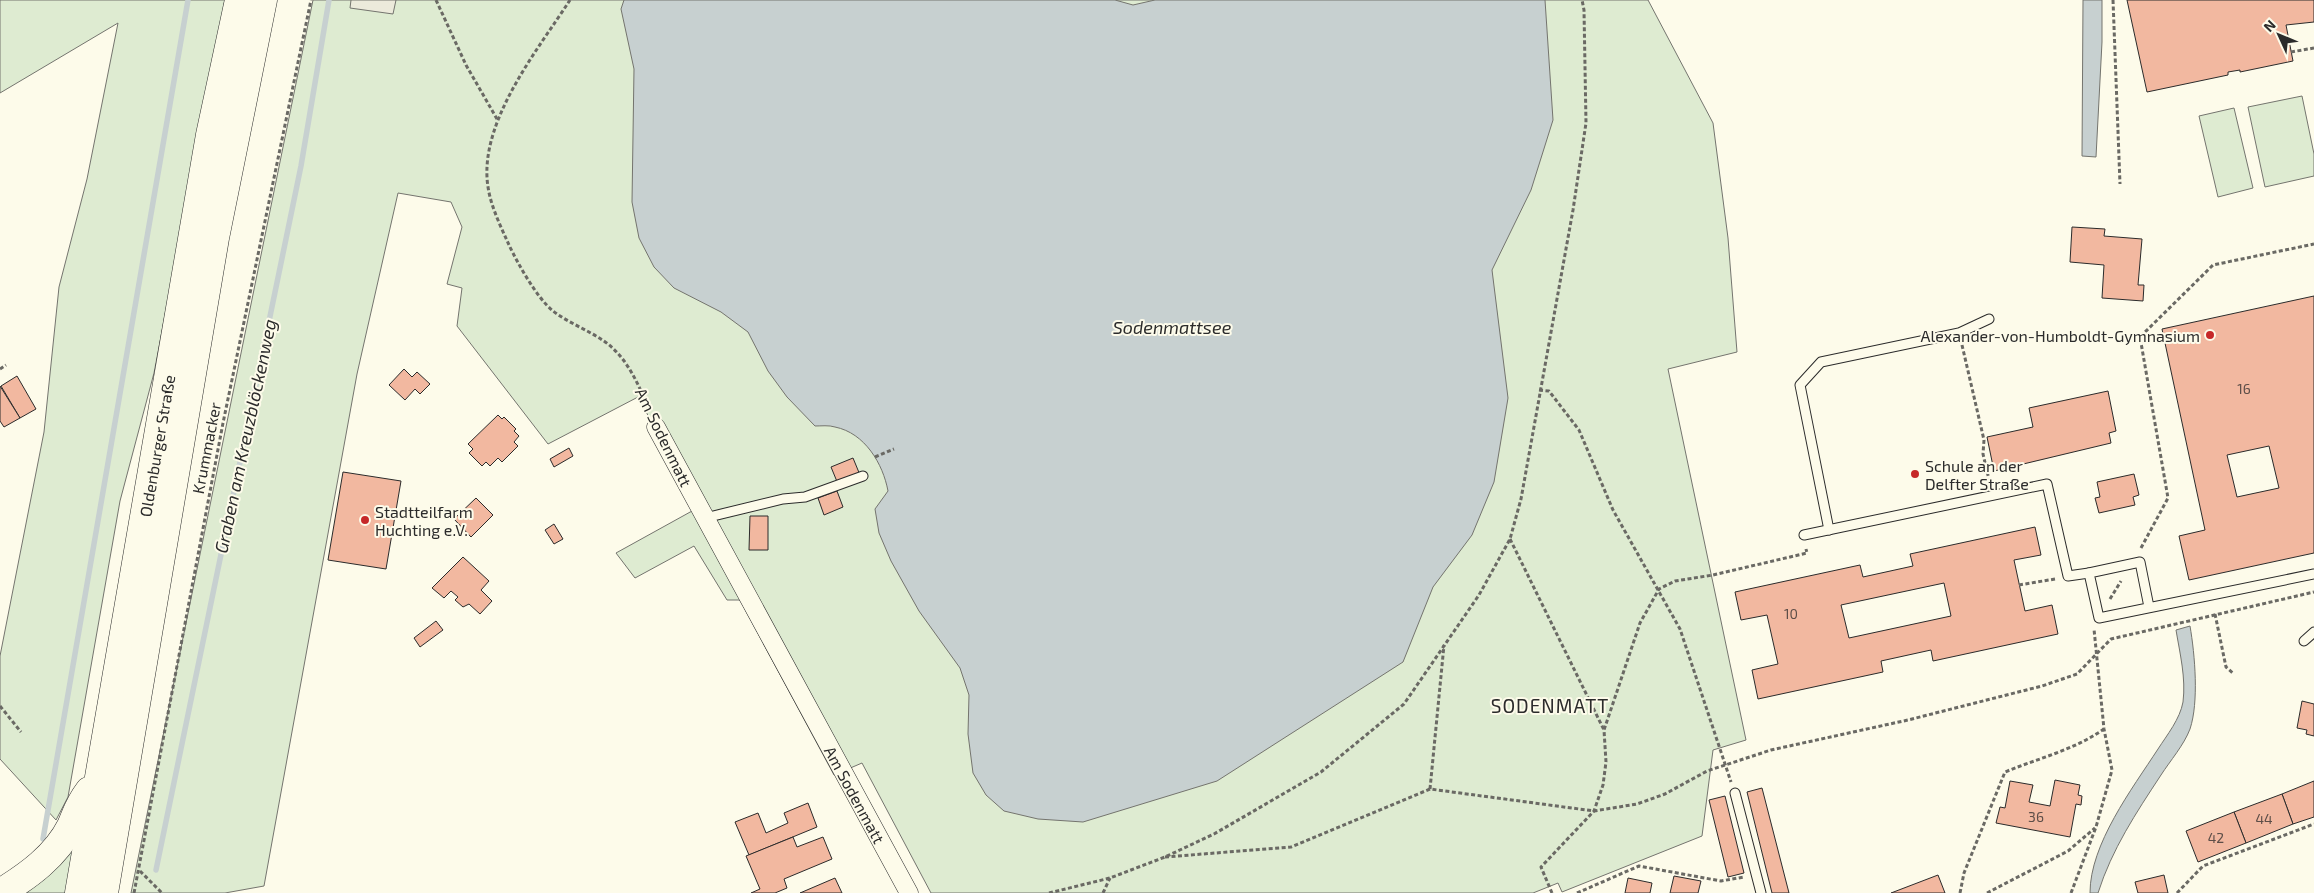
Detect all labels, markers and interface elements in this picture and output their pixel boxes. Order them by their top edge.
north arrow [2254,10,2304,60]
text: N [2260,16,2279,35]
water label: Sodenmattsee [1113,316,1232,338]
water label: Graben am Kreuzblöckenweg [209,317,281,555]
place label: Alexander-von-Humboldt-Gymnasium [1921,326,2200,345]
marker: Alexander-von-Humboldt-Gymnasium [2204,329,2216,341]
street label: Oldenburger Straße [135,373,178,518]
house number: 16 [2237,380,2251,397]
street label: Am Sodenmatt [632,384,696,490]
street label: Krummacker [188,400,224,495]
place label: Schule an der Delfter Straße [1925,456,2029,493]
marker: Schule an der Delfter Straße [1909,468,1921,480]
place label: Stadtteilfarm Huchting e.V. [375,502,473,539]
marker: Stadtteilfarm Huchting e.V. [359,514,371,526]
house number: 10 [1784,605,1798,622]
district label: SODENMATT [1491,694,1609,717]
street label: Am Sodenmatt [821,742,889,846]
house number: 36 [2028,808,2044,825]
house number: 44 [2255,810,2273,827]
house number: 42 [2208,829,2224,846]

